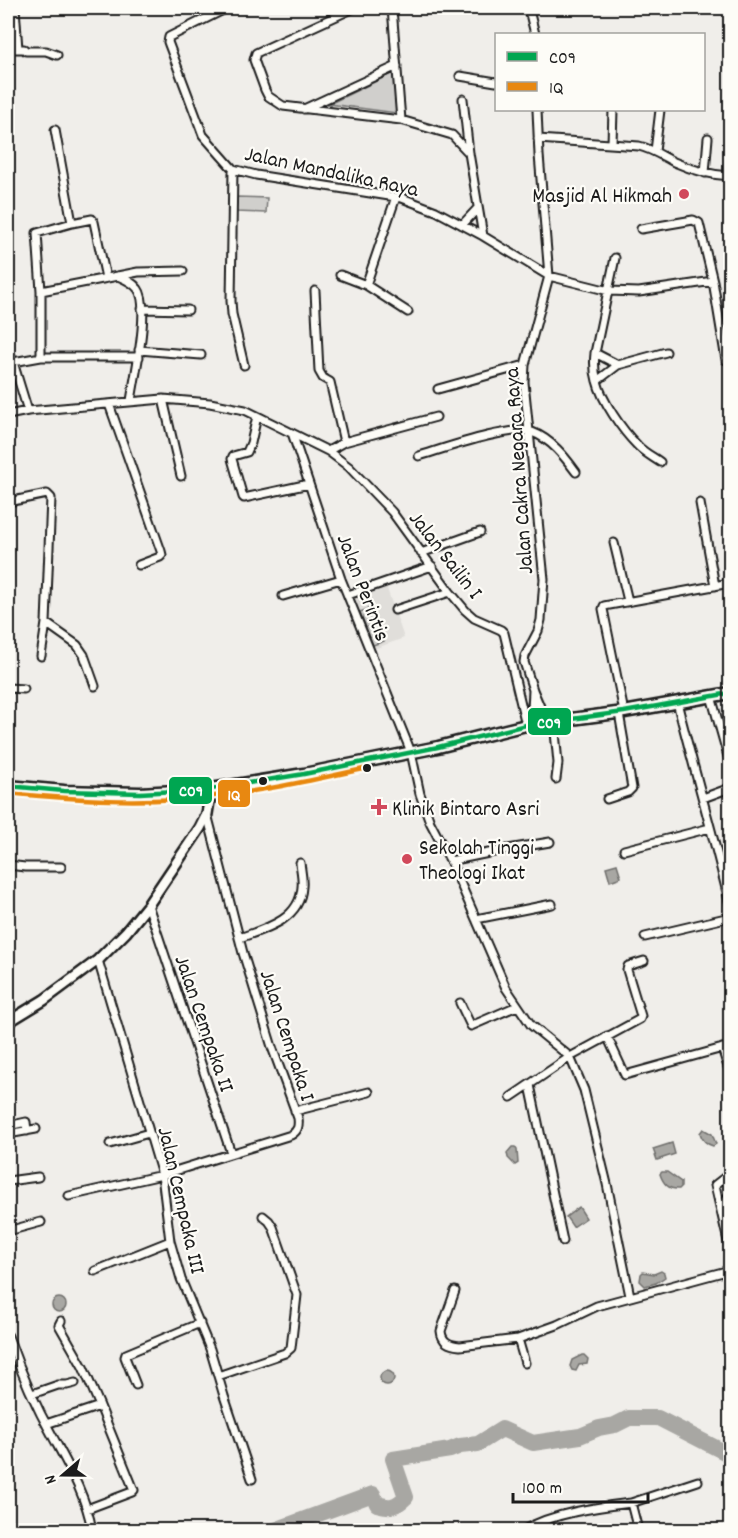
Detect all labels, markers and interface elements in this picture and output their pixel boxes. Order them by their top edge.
legend [495,33,705,111]
text: C09 [549,47,576,72]
text: 1Q [549,77,563,102]
street label: Jalan Mandalika Raya [241,140,422,207]
place label: Masjid Al Hikmah [532,182,672,213]
marker: Masjid Al Hikmah [677,187,691,201]
street label: Jalan Cakra Negara Raya [498,366,543,575]
street label: Jalan Sailin I [400,505,489,607]
street label: Jalan Perintis [327,530,396,646]
line badge: C09 [527,707,572,736]
text: C09 [537,713,561,736]
unlabelled marker [361,762,373,774]
unlabelled marker [257,775,269,787]
line badge: C09 [168,776,213,805]
line badge: 1Q [217,779,251,808]
text: C09 [179,781,203,804]
text: 1Q [228,785,241,808]
place label: Klinik Bintaro Asri [392,795,539,826]
marker: Klinik Bintaro Asri [370,798,388,816]
place label: Sekolah Tinggi Theologi Ikat [419,834,534,890]
marker: Sekolah Tinggi Theologi Ikat [400,852,414,866]
street label: Jalan Cempaka II [165,951,241,1097]
street label: Jalan Cempaka I [250,966,322,1106]
street label: Jalan Cempaka III [148,1124,212,1278]
north arrow [33,1445,93,1505]
scale bar [513,1466,648,1504]
text: N [39,1472,63,1487]
text: 100 m [522,1477,562,1502]

